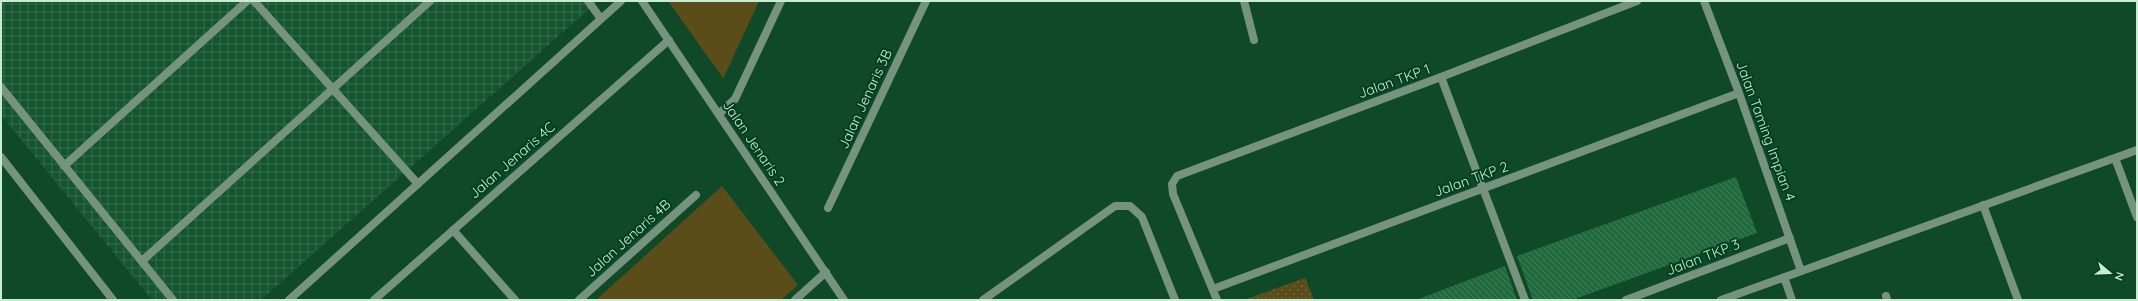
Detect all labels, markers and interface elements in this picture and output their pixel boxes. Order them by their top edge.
street label: Jalan Jenaris 3B [834,46,896,152]
street label: Jalan Taming Impian 4 [1732,59,1800,203]
street label: Jalan TKP 1 [1356,60,1432,102]
street label: Jalan Jenaris 2 [719,97,789,189]
street label: Jalan Jenaris 4C [465,118,559,202]
street label: Jalan TKP 2 [1431,157,1511,201]
street label: Jalan Jenaris 4B [582,195,674,281]
street label: Jalan TKP 3 [1664,235,1742,279]
north arrow [2090,253,2130,293]
text: N [2112,270,2127,282]

